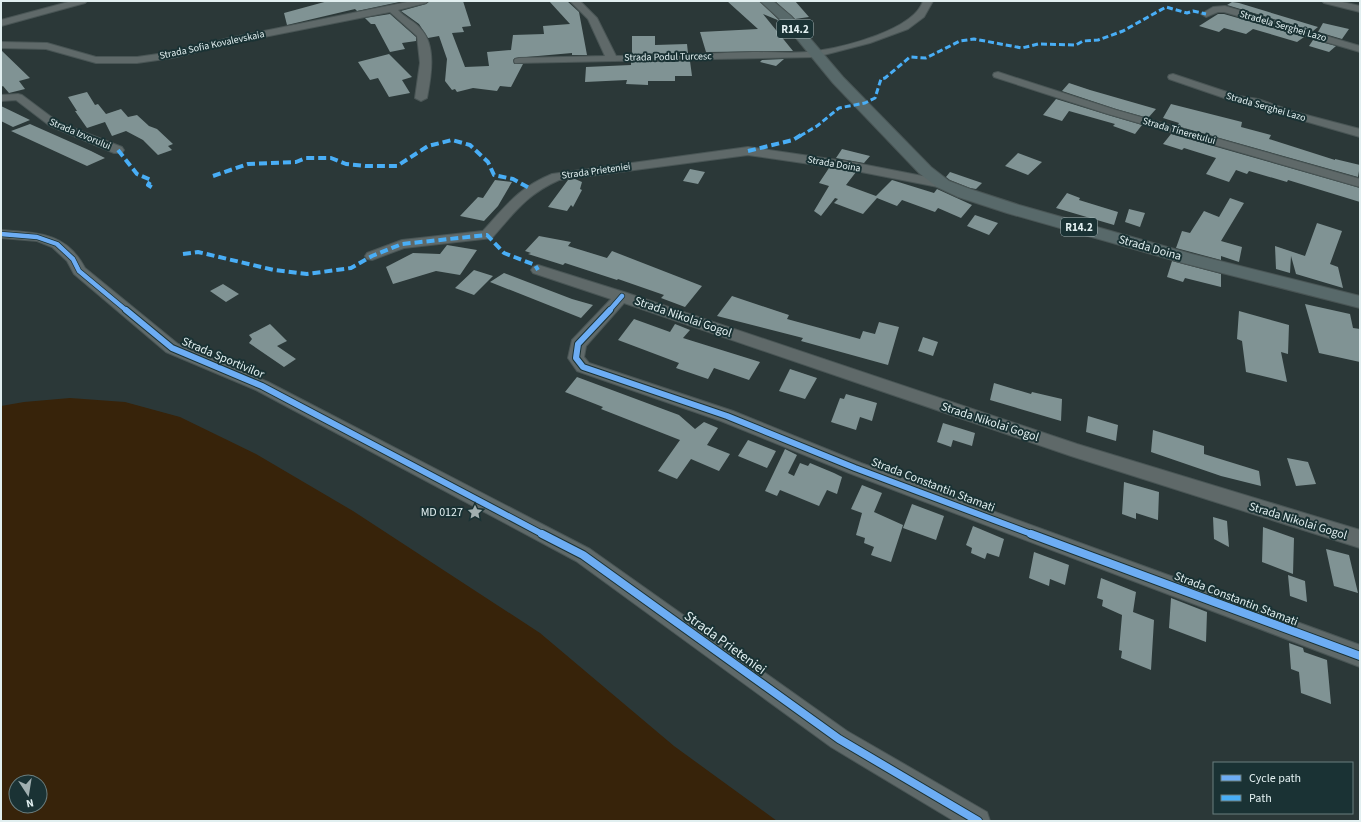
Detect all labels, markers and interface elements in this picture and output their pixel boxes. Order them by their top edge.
street label: Stradela Serghei Lazo [1238,7,1328,45]
road number: R14.2 [777,20,813,38]
street label: Strada Sofia Kovalevskaia [158,27,266,63]
street label: Strada Podul Turcesc [624,49,712,65]
street label: Strada Serghei Lazo [1224,89,1308,125]
street label: Strada Tineretului [1141,114,1217,148]
street label: Strada Izvorului [47,115,113,153]
street label: Strada Doina [806,152,862,176]
street label: Strada Prieteniei [561,159,631,183]
road number: R14.2 [1061,218,1097,236]
street label: Strada Doina [1117,231,1183,265]
street label: Strada Nikolai Gogol [632,292,734,342]
street label: Strada Sportivilor [179,333,268,383]
street label: Strada Nikolai Gogol [939,398,1041,446]
street label: Strada Constantin Stamati [869,454,997,516]
street label: Strada Nikolai Gogol [1247,498,1349,544]
place icon: MD 0127 [466,503,484,521]
place label: MD 0127 [421,504,463,521]
street label: Strada Constantin Stamati [1172,568,1300,630]
street label: Strada Prieteniei [680,606,770,680]
legend [1213,762,1353,814]
text: Cycle path [1249,770,1301,787]
north arrow [8,774,48,814]
text: Path [1249,790,1272,807]
text: N [25,795,35,811]

